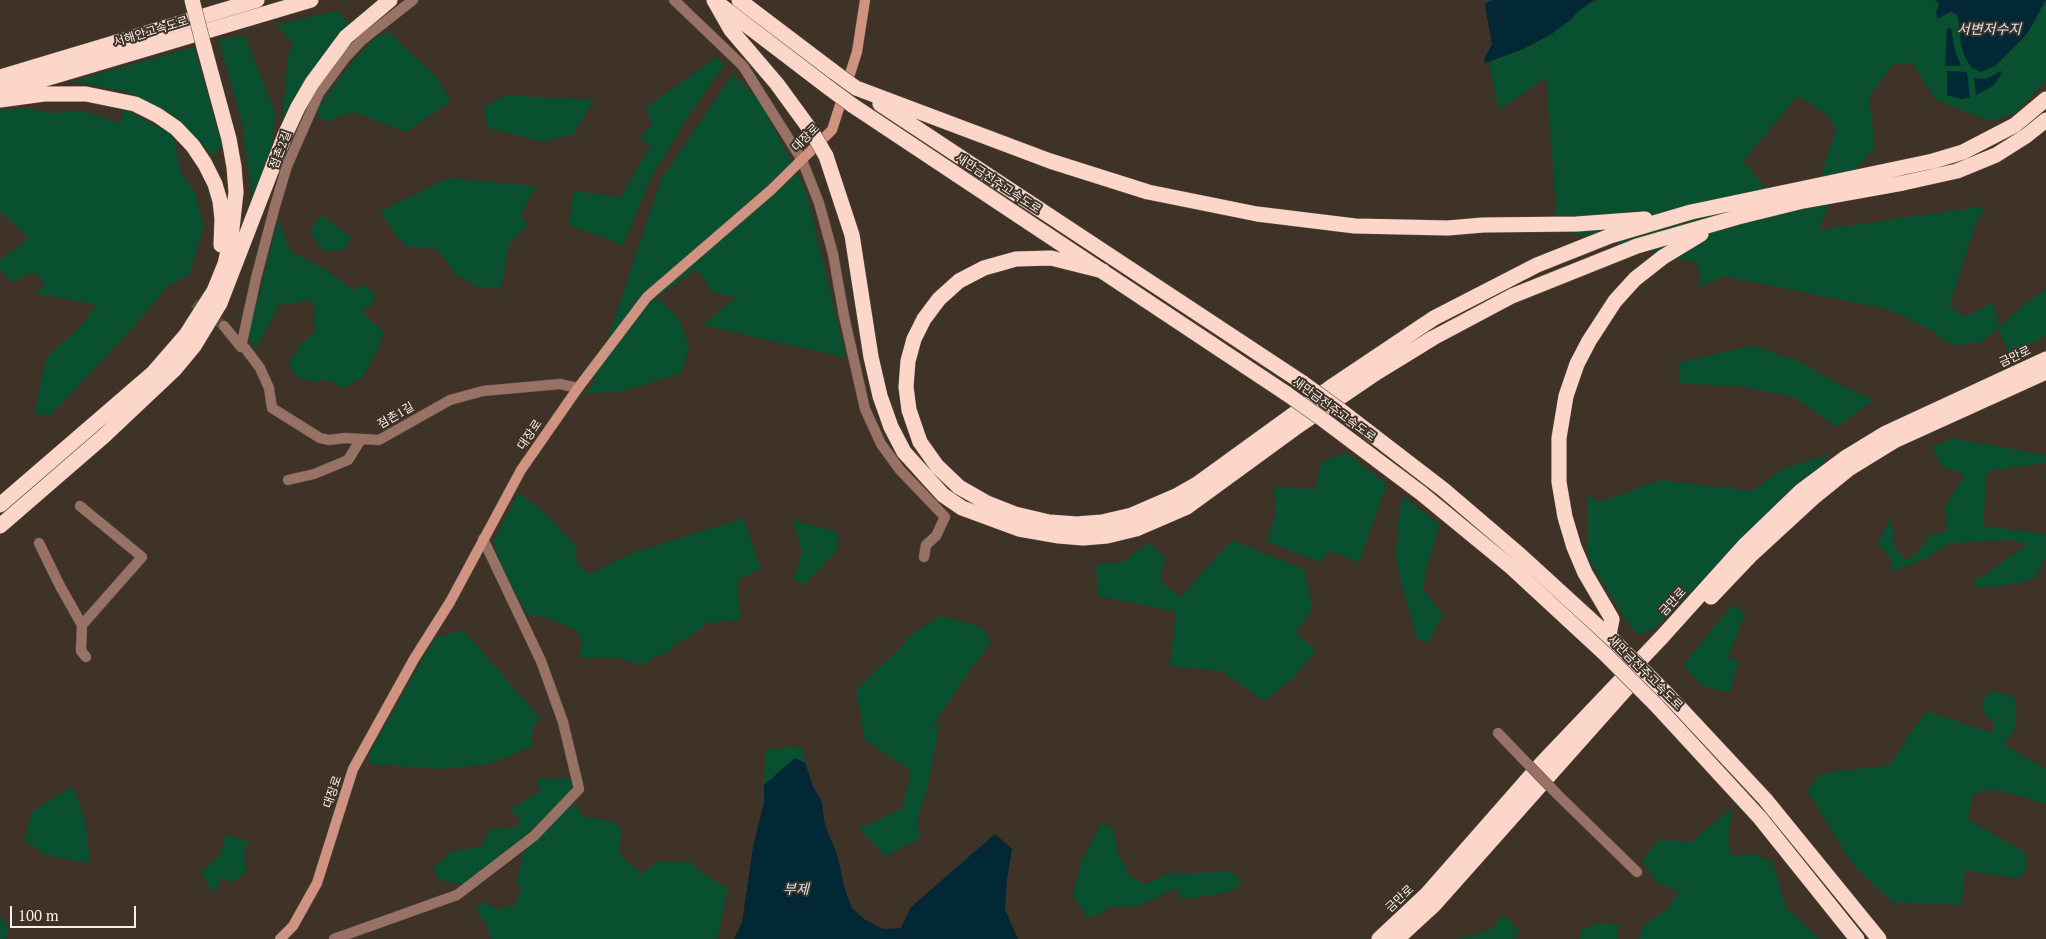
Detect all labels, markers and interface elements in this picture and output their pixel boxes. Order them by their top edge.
street label: 서해안고속도로 [112,14,190,50]
water label: 서변저수지 [1957,22,2021,38]
street label: 대장로 [789,121,823,155]
street label: 점촌2길 [267,129,295,171]
street label: 새만금전주고속도로 [952,151,1044,217]
street label: 금만로 [1997,343,2033,371]
street label: 새만금전주고속도로 [1290,375,1378,445]
street label: 점촌1길 [375,400,417,432]
street label: 대장로 [515,417,545,453]
street label: 금만로 [1657,585,1689,619]
street label: 새만금전주고속도로 [1605,633,1685,713]
street label: 대장로 [321,774,345,810]
water label: 부제 [783,882,809,898]
street label: 금만로 [1383,882,1417,916]
scale bar [12,896,139,928]
text: 100 m [18,905,59,925]

